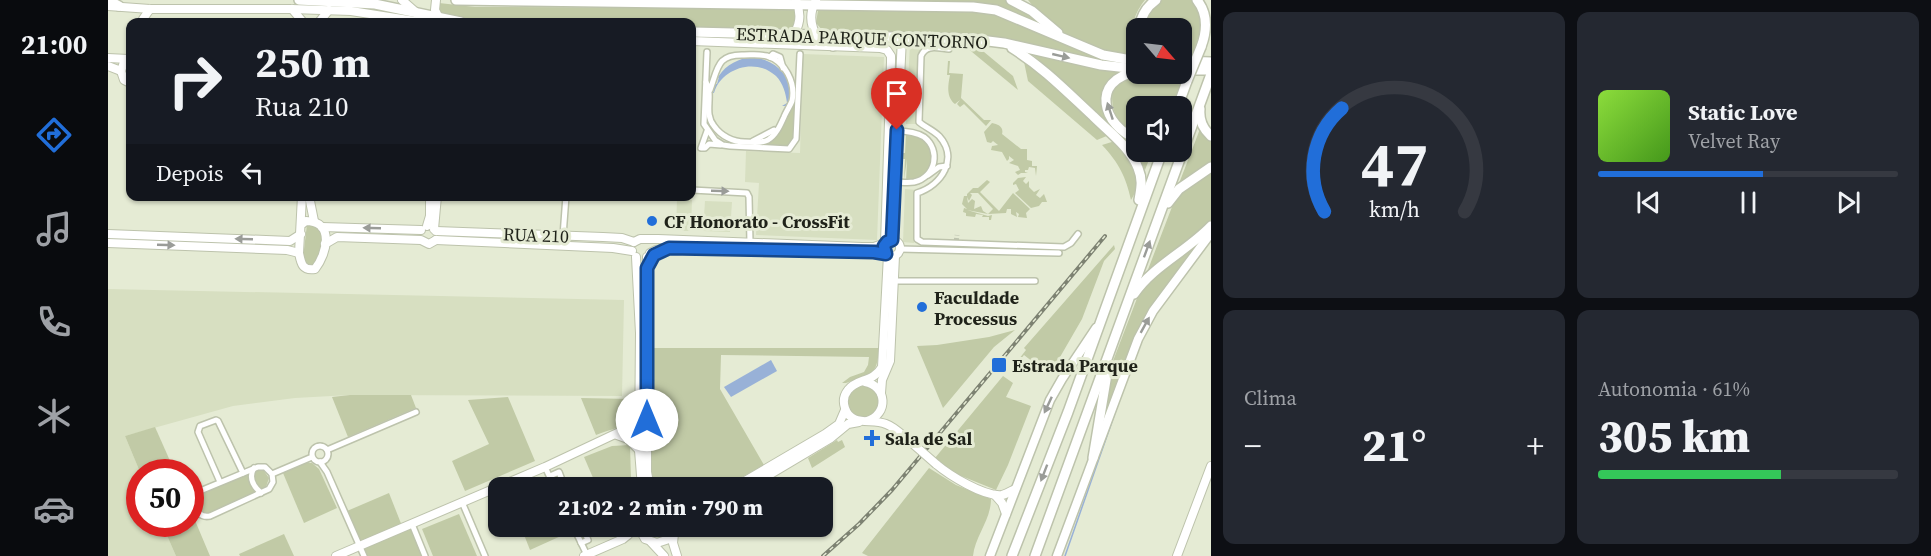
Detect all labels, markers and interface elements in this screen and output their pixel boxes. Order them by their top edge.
north arrow [1126,18,1192,84]
map controls [1126,18,1192,162]
street label: ESTRADA PARQUE CONTORNO [735,21,989,55]
text: 21:00 [21,26,87,63]
text: 250 m [255,33,370,91]
icon: right [156,42,234,120]
one-way arrow [1052,52,1071,62]
pin [871,68,922,130]
icon: arrive [880,77,913,110]
text: Rua 210 [255,88,349,125]
button: sound [1126,96,1192,162]
text: Static Love [1688,97,1798,127]
one-way arrow [1104,102,1114,120]
icon: directions [33,114,75,156]
text: 47 [1360,121,1428,207]
text: Velvet Ray [1688,127,1780,155]
icon: left [236,156,269,189]
text: Depois [156,158,224,188]
one-way arrow [710,186,729,195]
icon: previous [1632,186,1665,219]
icon: pause [1732,186,1765,219]
icon: next [1832,186,1865,219]
text: km/h [1368,195,1420,224]
icon: music [33,208,75,250]
place label: CF Honorato - CrossFit [664,209,850,234]
marker: CF Honorato - CrossFit [645,214,659,228]
street label: RUA 210 [503,221,569,249]
one-way arrow [362,224,381,233]
one-way arrow [235,234,254,244]
one-way arrow [1143,240,1153,258]
one-way arrow [157,241,176,250]
place label: Faculdade Processus [934,285,1019,331]
marker: Faculdade Processus [915,300,929,314]
icon: phone [33,301,75,343]
one-way arrow [1140,316,1150,333]
place label: Estrada Parque [1012,353,1138,378]
marker: Estrada Parque [990,356,1008,374]
text: Autonomia · 61% [1598,375,1750,403]
text: Clima [1244,384,1297,412]
position arrow [615,388,679,452]
icon: climate [33,395,75,437]
one-way arrow [1044,397,1053,414]
text: 305 km [1598,405,1750,467]
text: 21° [1362,414,1426,476]
text: − [1244,423,1262,468]
text: + [1526,423,1544,468]
place label: Sala de Sal [885,426,973,451]
marker: Sala de Sal [863,429,881,447]
speed limit sign: 50 [126,459,204,537]
one-way arrow [1039,464,1048,482]
icon: car [33,488,75,530]
text: 21:02 · 2 min · 790 m [558,492,763,522]

